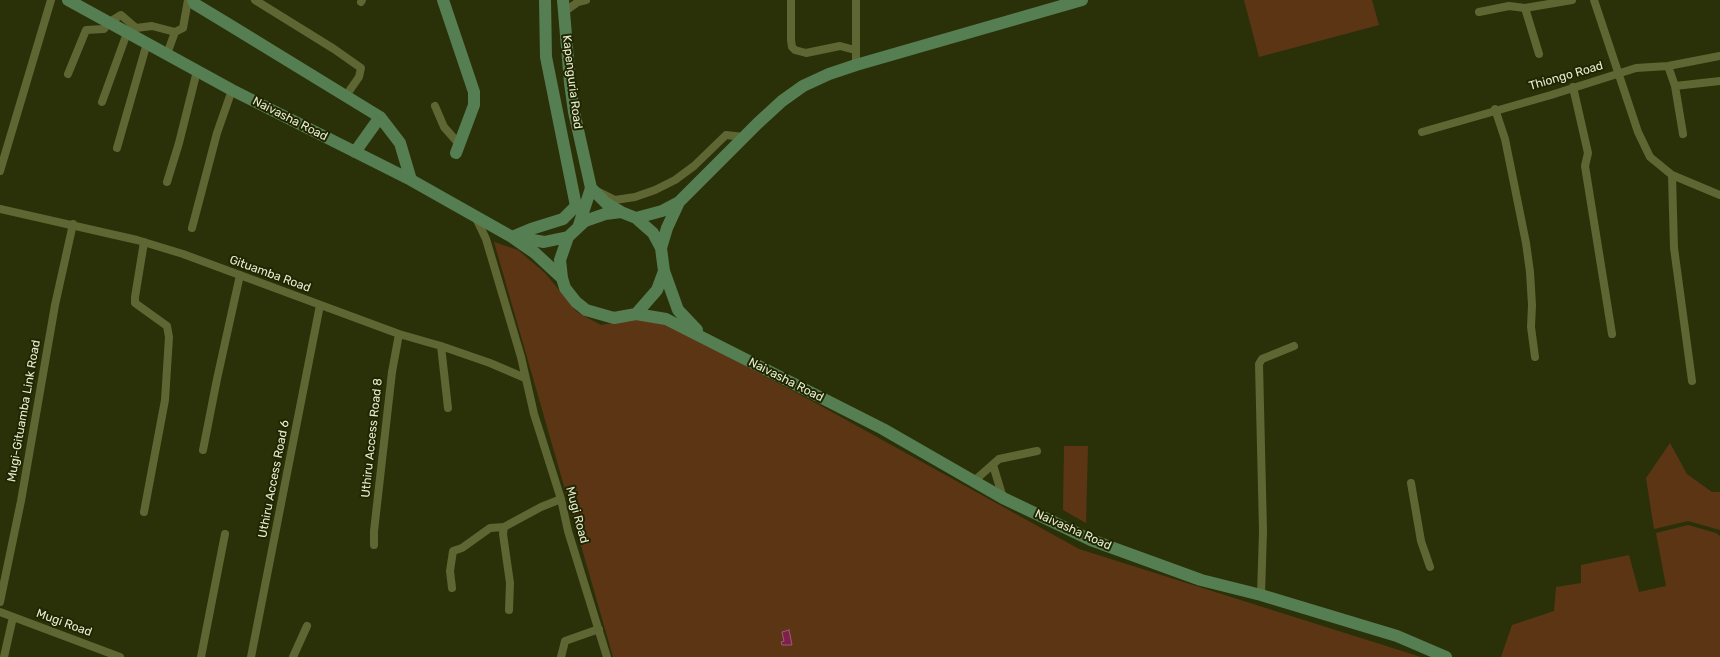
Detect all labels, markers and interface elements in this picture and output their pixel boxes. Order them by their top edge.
street label: Kapenguria Road [559,34,585,130]
street label: Thiongo Road [1527,59,1605,93]
street label: Naivasha Road [250,94,330,144]
street label: Gituamba Road [227,253,313,295]
street label: Mugi-Gituamba Link Road [4,339,44,483]
street label: Naivasha Road [746,355,826,405]
street label: Uthiru Access Road 8 [359,377,385,499]
street label: Uthiru Access Road 6 [256,419,292,539]
street label: Mugi Road [563,485,591,545]
street label: Naivasha Road [1032,507,1114,553]
street label: Mugi Road [34,606,94,640]

